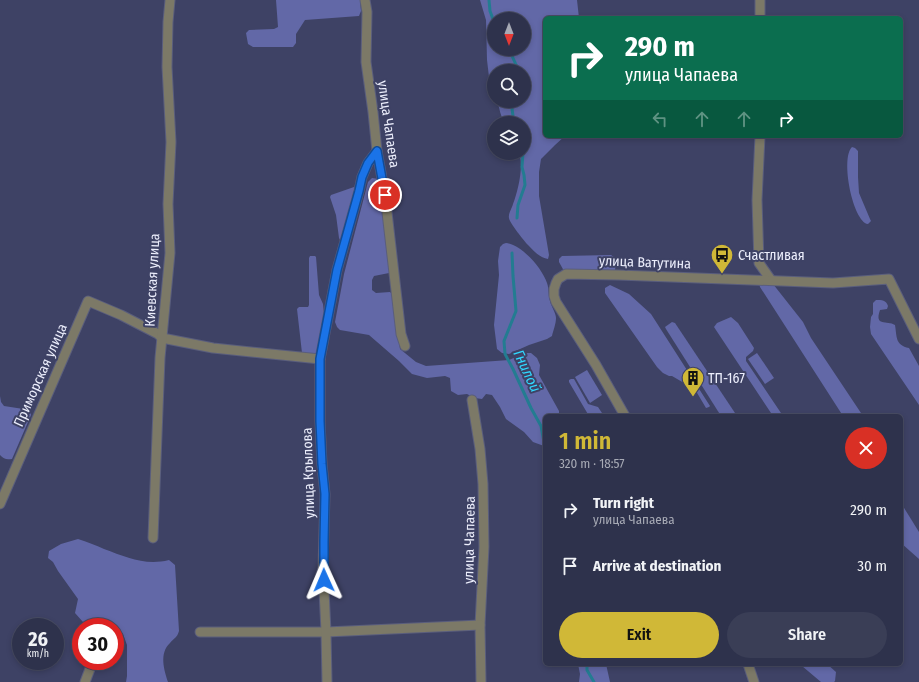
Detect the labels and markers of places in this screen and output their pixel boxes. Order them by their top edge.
pin [368,178,402,212]
bus stop icon: Счастливая [709,242,735,275]
place label: Счастливая [738,247,805,264]
building icon: ТП-167 [680,365,706,398]
place label: ТП-167 [708,370,745,387]

